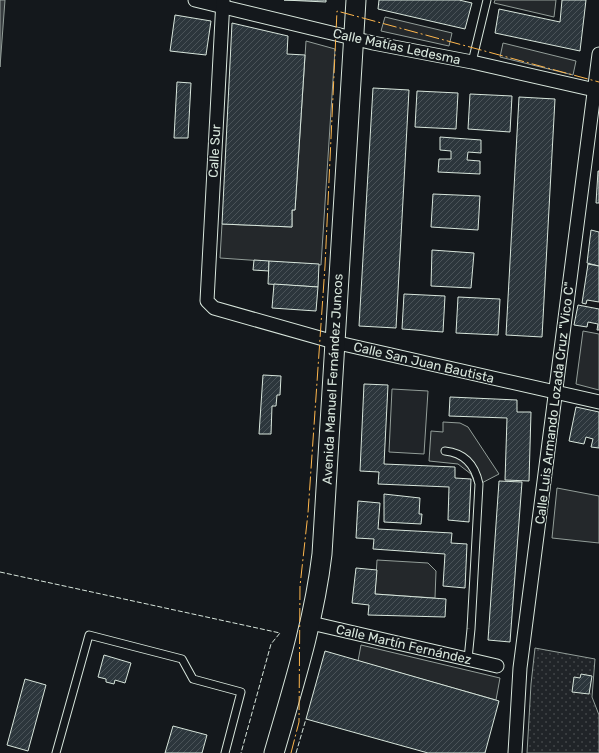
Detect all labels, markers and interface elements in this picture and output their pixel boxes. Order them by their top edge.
street label: Calle Matías Ledesma [332,26,462,67]
street label: Calle Sur [206,124,223,178]
street label: Avenida Manuel Fernández Juncos [319,273,346,485]
street label: Calle Luis Armando Lozada Cruz "Vico C" [532,281,577,525]
street label: Calle San Juan Bautista [352,339,496,386]
street label: Calle Martín Fernández [335,622,473,667]

